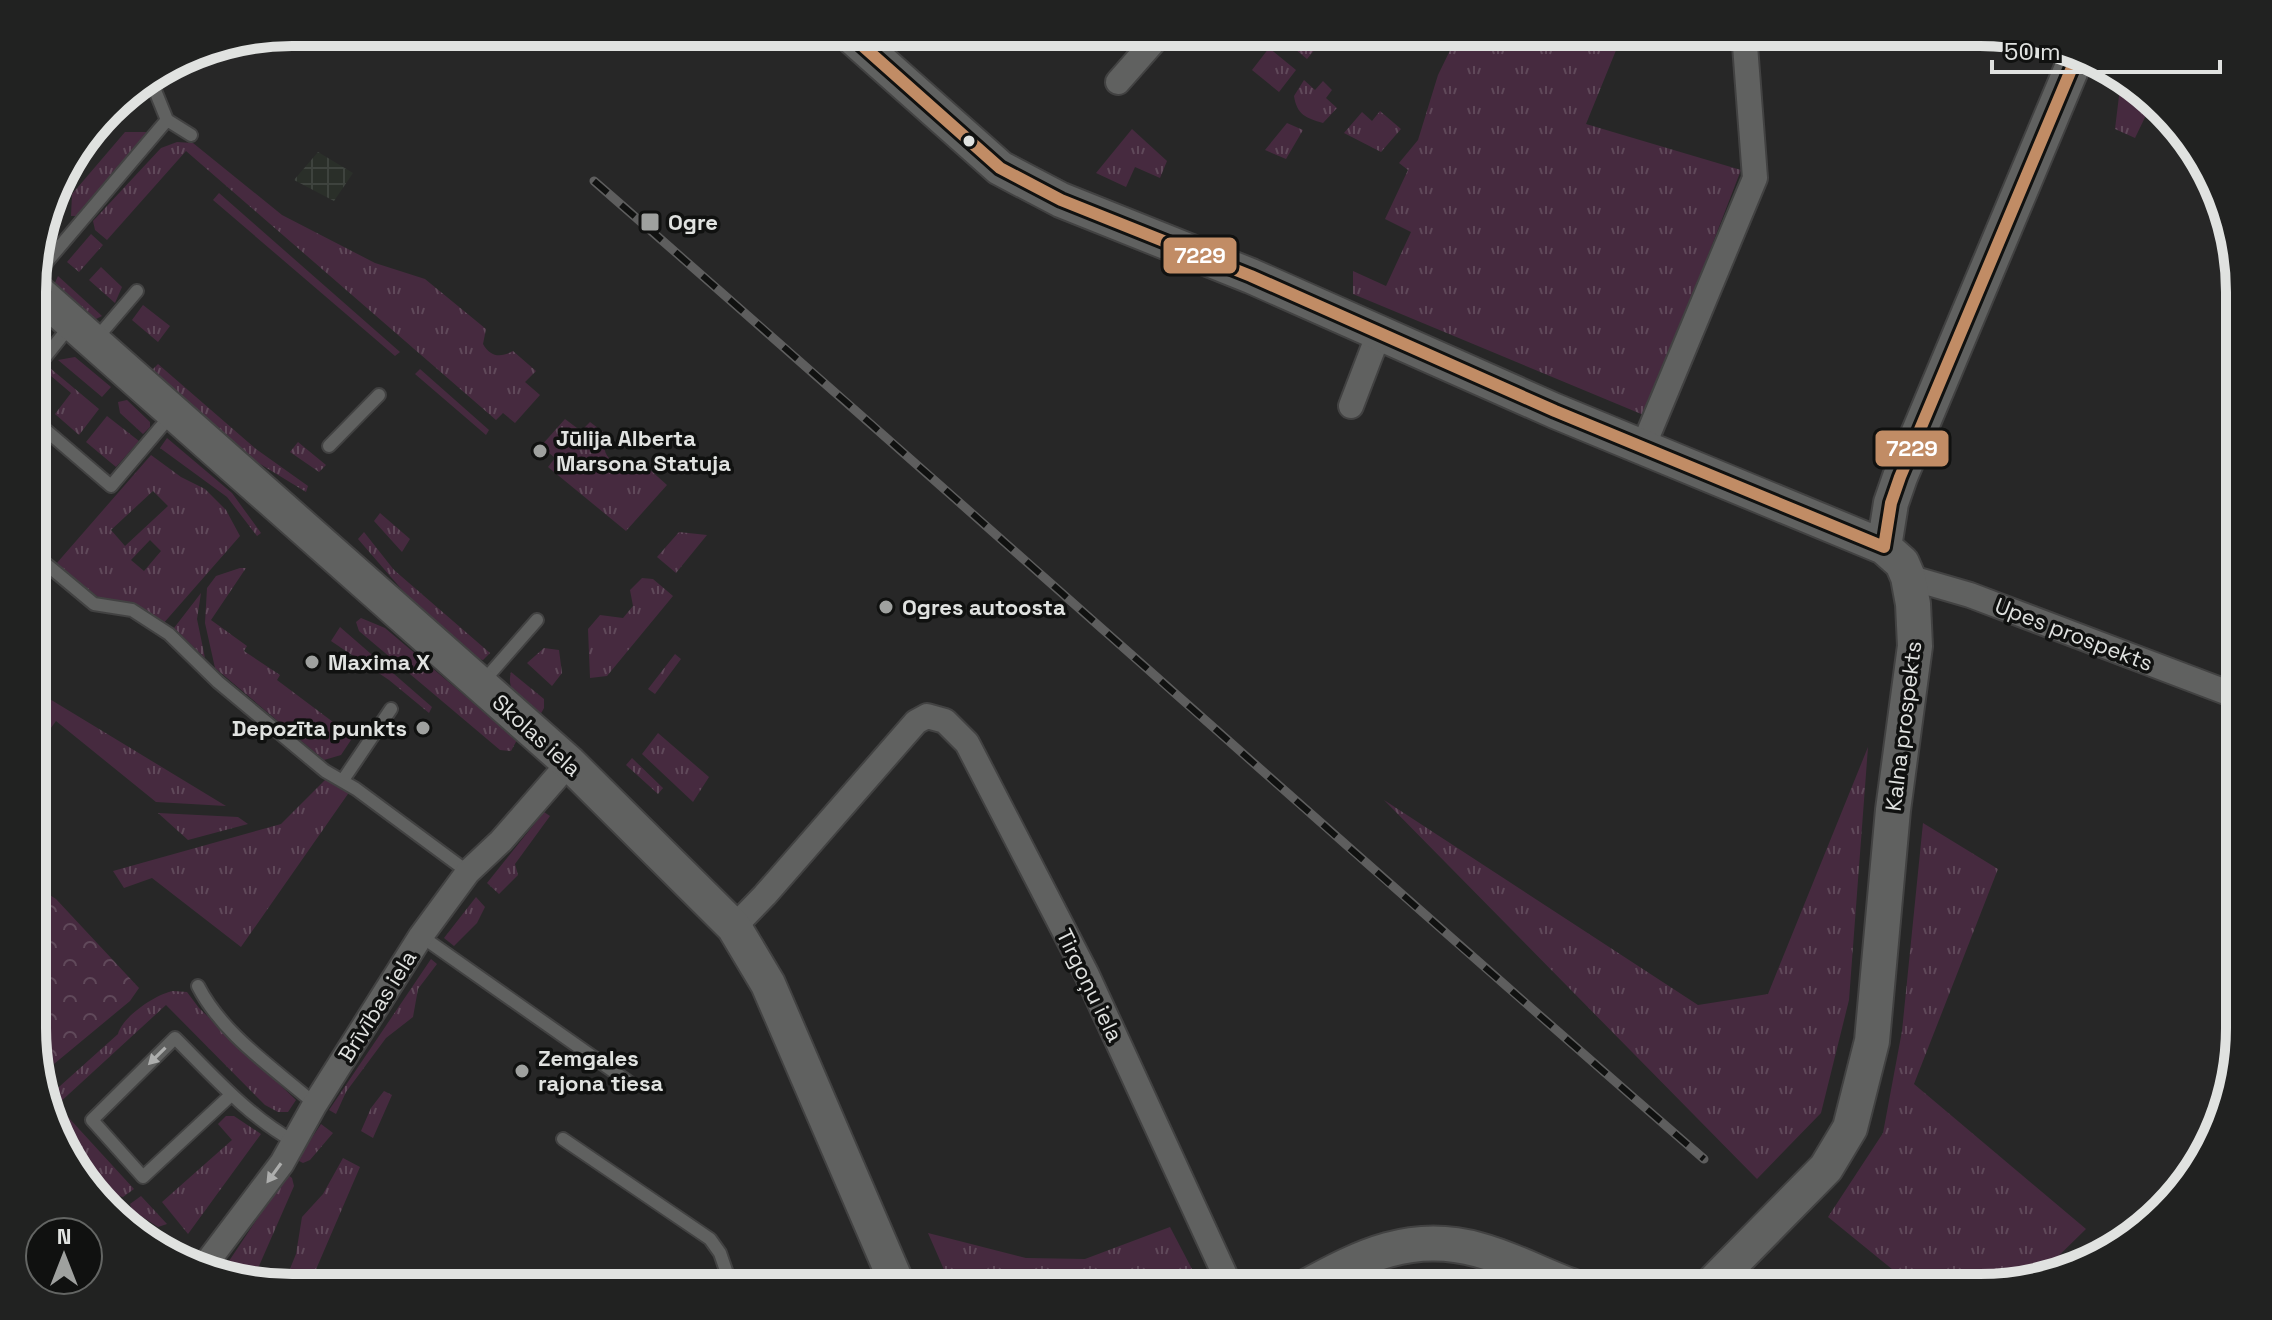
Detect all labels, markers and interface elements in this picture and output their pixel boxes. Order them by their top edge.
scale bar [1992,24,2220,74]
text: 50 m [2004,36,2061,67]
unlabelled marker [961,133,977,149]
place label: Ogre [668,208,718,236]
marker: Ogre [639,211,661,233]
line badge: 7229 [1162,236,1238,275]
text: 7229 [1174,241,1226,269]
place label: Jūlija Alberta Marsona Statuja [556,424,731,477]
line badge: 7229 [1874,429,1950,468]
text: 7229 [1886,434,1938,462]
marker: Jūlija Alberta Marsona Statuja [531,442,549,460]
street label: Upes prospekts [1991,591,2157,677]
place label: Ogres autoosta [902,593,1066,621]
marker: Ogres autoosta [877,598,895,616]
street label: Kalna prospekts [1879,639,1927,813]
place label: Maxima X [328,648,430,676]
marker: Maxima X [303,653,321,671]
street label: Skolas iela [487,688,587,782]
place label: Depozīta punkts [232,714,407,742]
marker: Depozīta punkts [414,719,432,737]
street label: Tirgoņu iela [1051,924,1130,1047]
street label: Brīvības iela [332,945,423,1067]
place label: Zemgales rajona tiesa [538,1044,663,1097]
one-way arrow [148,1046,167,1065]
marker: Zemgales rajona tiesa [513,1062,531,1080]
one-way arrow [267,1163,283,1183]
north arrow [24,1216,104,1296]
text: N [57,1222,71,1250]

